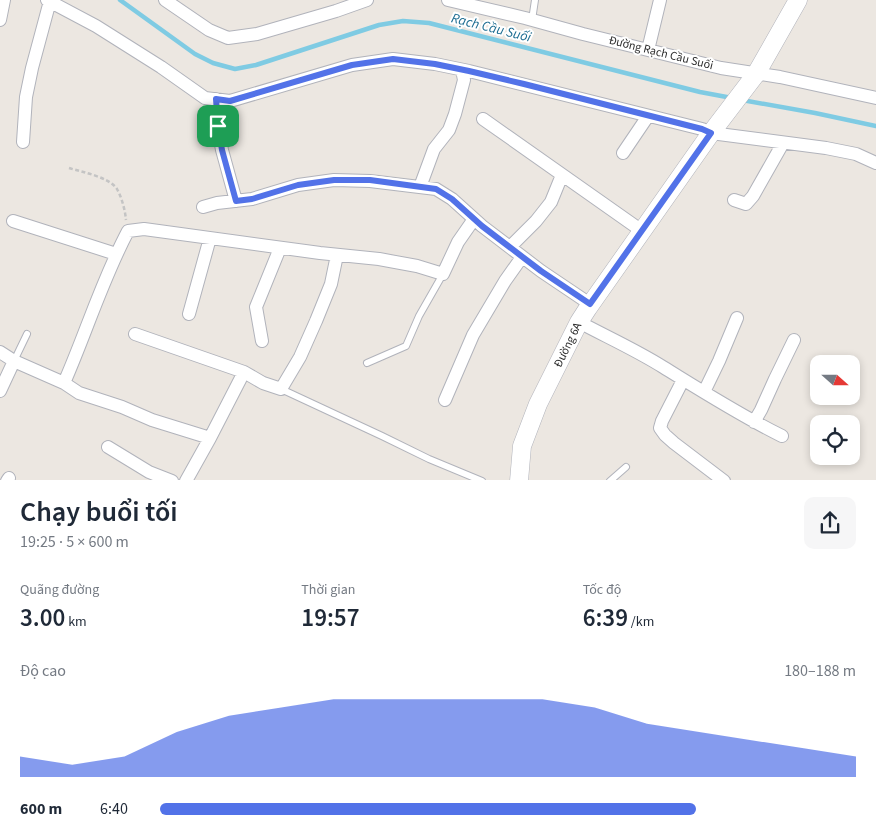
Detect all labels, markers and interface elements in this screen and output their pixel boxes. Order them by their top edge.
water label: Rạch Cầu Suối [449,8,534,48]
street label: Đường Rạch Cầu Suối [607,32,715,74]
pin [197,105,239,147]
icon: arrive [204,112,232,140]
street label: Đường 6A [550,319,586,370]
north arrow [810,355,860,405]
map controls [810,355,860,465]
button: locate [810,415,860,465]
text: Chạy buổi tối [20,492,178,532]
button: share [804,497,856,549]
text: 19:25 · 5 × 600 m [20,531,129,553]
text: Quãng đường [20,580,99,600]
text: Thời gian [301,580,356,600]
text: Tốc độ [583,580,621,600]
text: 3.00 [20,600,65,636]
text: 19:57 [301,600,360,636]
text: 6:39 [583,600,628,636]
text: km [65,612,87,632]
text: /km [628,612,654,632]
text: Độ cao [20,660,66,682]
text: 180–188 m [784,660,856,682]
text: 600 m [20,798,62,820]
text: 6:40 [100,798,128,820]

